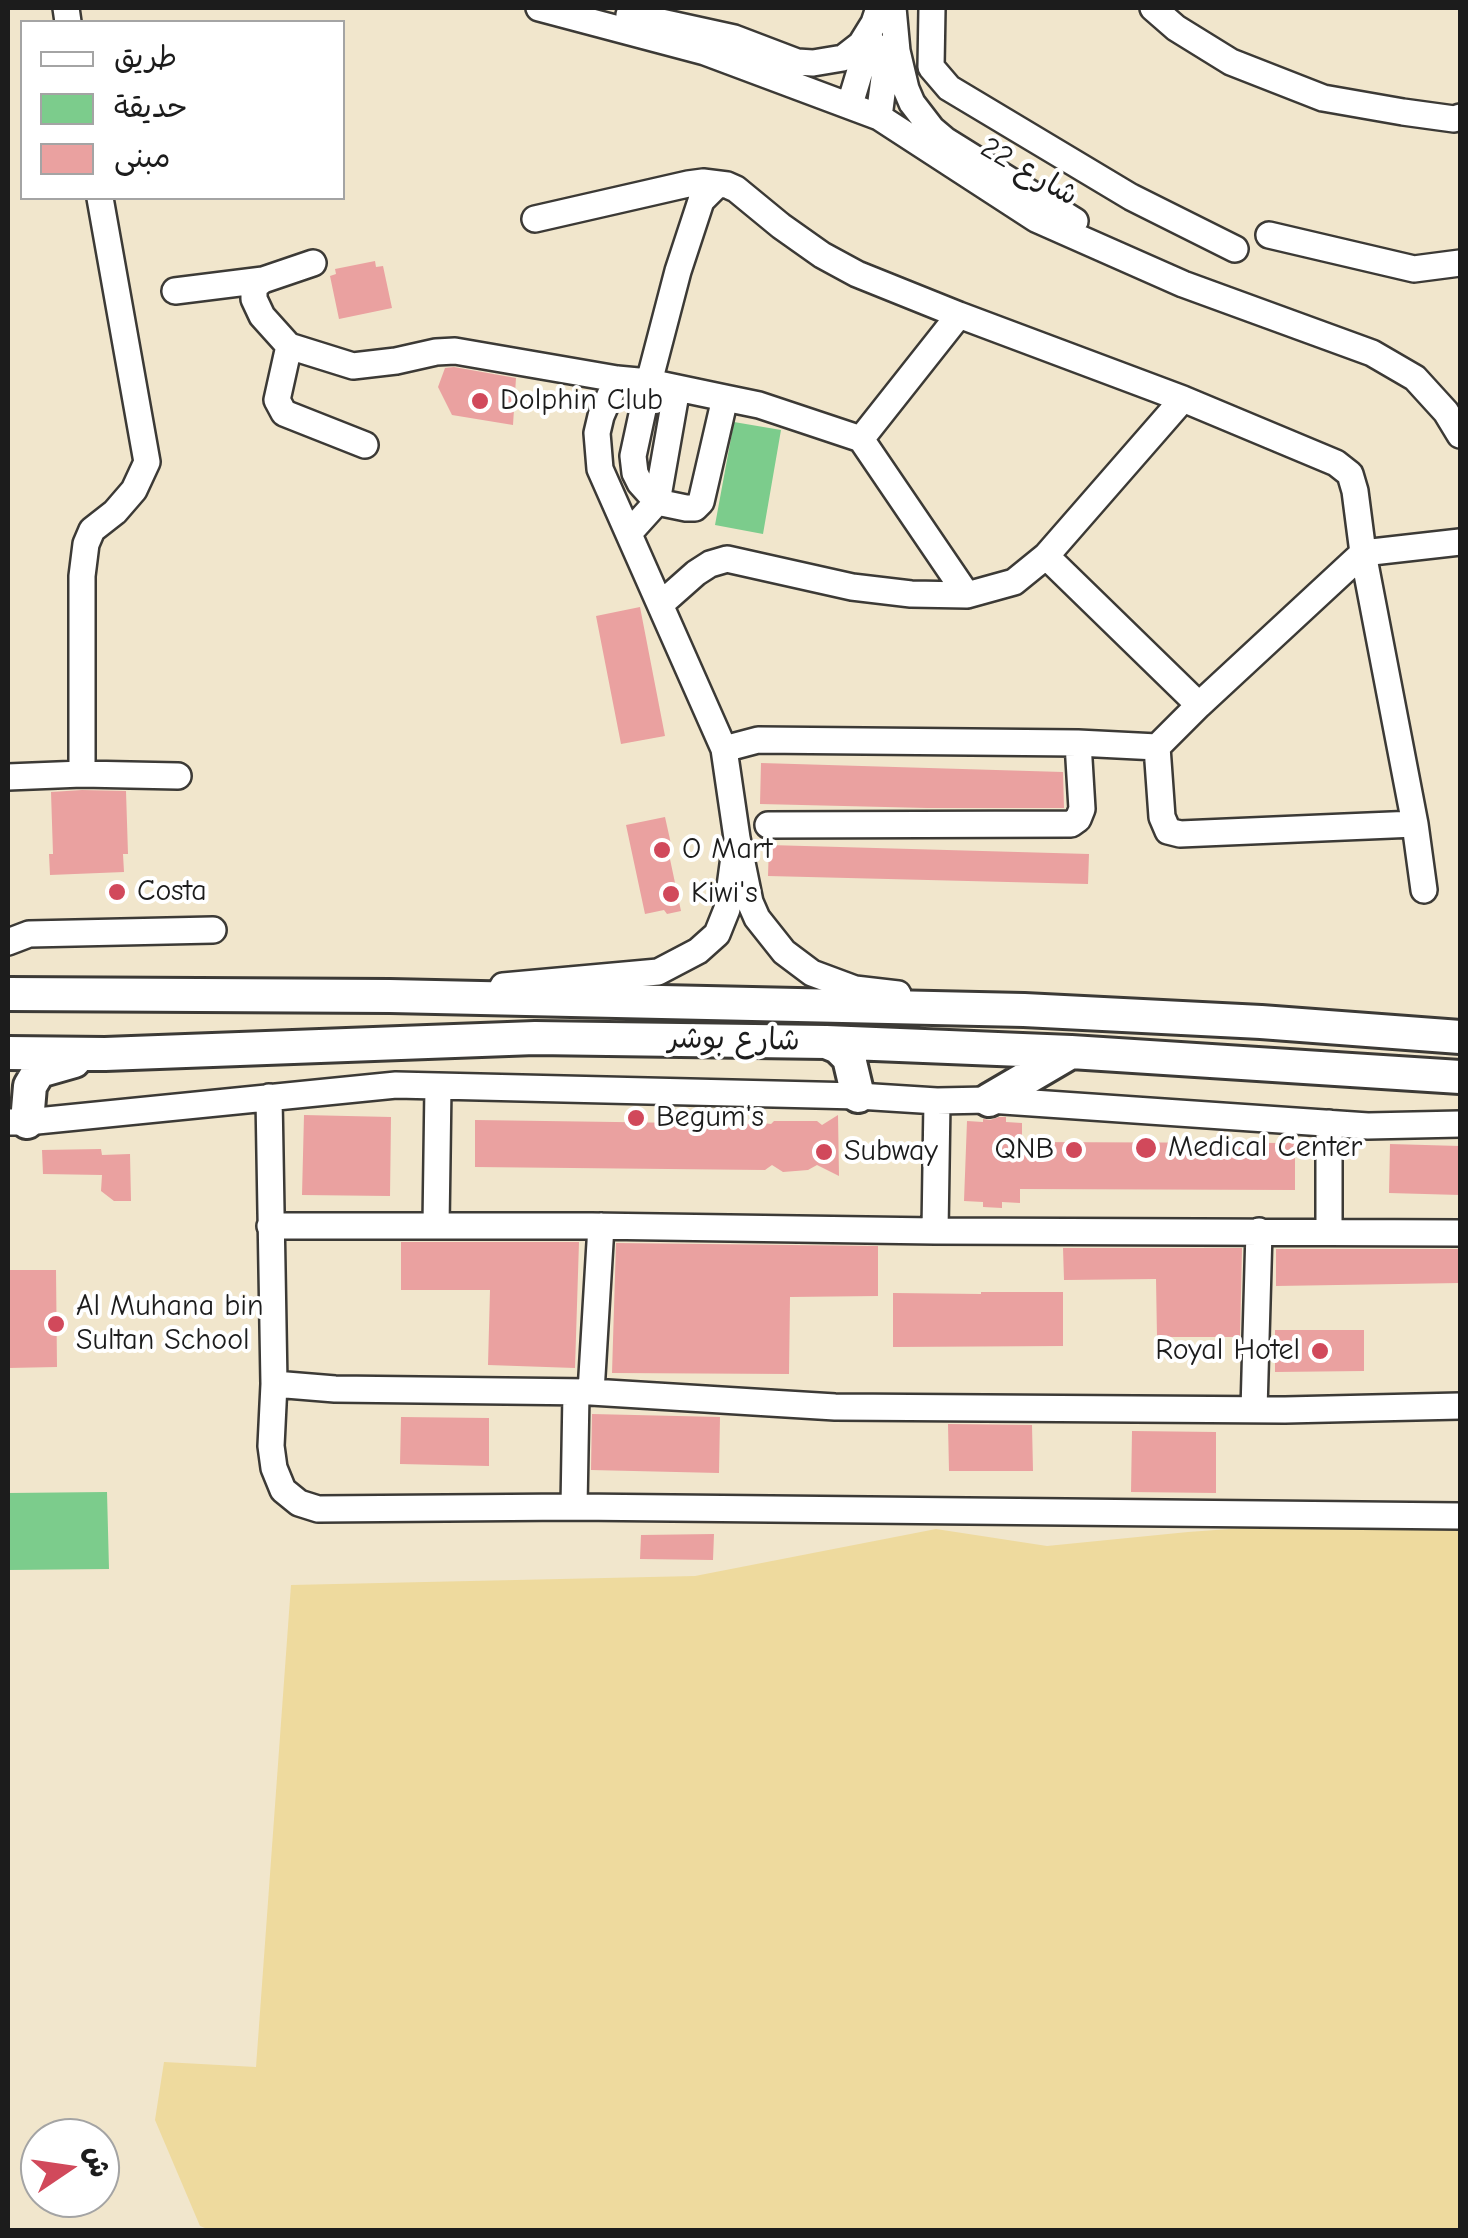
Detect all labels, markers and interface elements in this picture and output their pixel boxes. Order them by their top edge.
legend [20,20,345,200]
text: طريق [114,40,177,75]
text: حديقة [114,90,188,125]
street label: شارع 22 [974,130,1084,214]
text: مبنى [114,140,170,175]
place label: Dolphin Club [500,383,663,419]
marker: Dolphin Club [469,390,491,412]
place label: O Mart [682,832,772,868]
marker: O Mart [651,839,673,861]
place label: Costa [137,874,207,910]
place label: Kiwi's [691,876,758,912]
marker: Costa [106,881,128,903]
marker: Kiwi's [660,883,682,905]
street label: شارع بوشر [668,1021,800,1059]
place label: Begum's [656,1100,764,1136]
marker: Begum's [625,1107,647,1129]
place label: Medical Center [1168,1130,1362,1166]
place label: QNB [994,1132,1054,1168]
place label: Subway [844,1134,938,1170]
marker: Medical Center [1133,1135,1159,1161]
marker: QNB [1063,1139,1085,1161]
marker: Subway [813,1141,835,1163]
place label: Al Muhana bin Sultan School [76,1289,264,1360]
marker: Al Muhana bin Sultan School [45,1313,67,1335]
place label: Royal Hotel [1155,1333,1300,1369]
marker: Royal Hotel [1309,1340,1331,1362]
north arrow [20,2118,120,2218]
text: ش [78,2143,116,2180]

